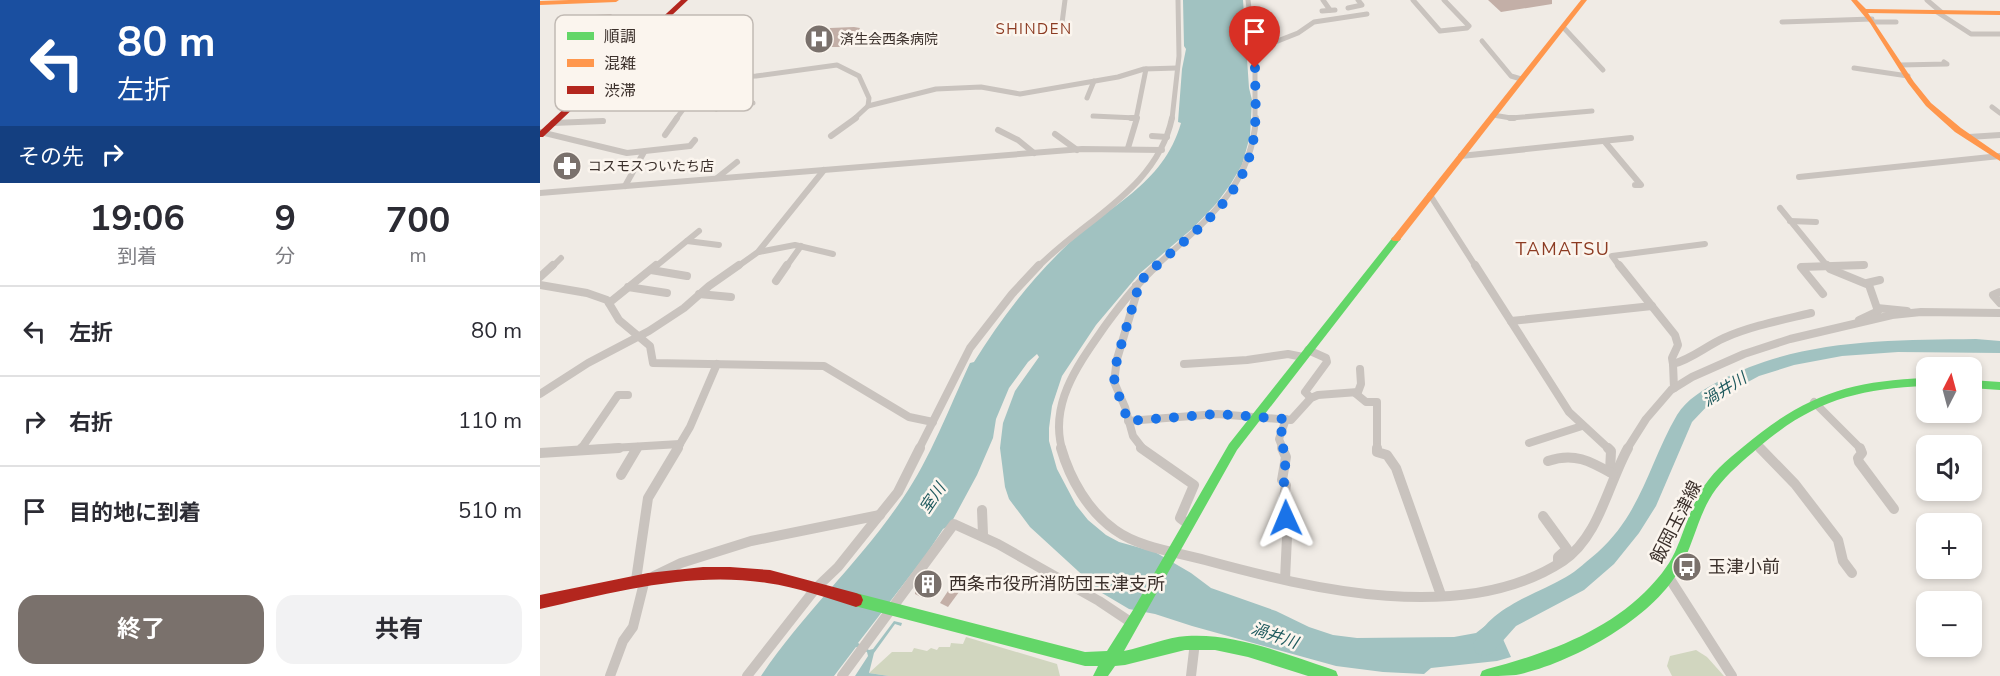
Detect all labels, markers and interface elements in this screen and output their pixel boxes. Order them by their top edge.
pin [1229,6,1280,68]
text: 80 m [117,14,216,71]
legend [555,15,753,111]
icon: arrive [1238,15,1271,48]
district label: SHINDEN [995,19,1073,39]
hospital icon: 済生会西条病院 [803,23,835,55]
icon: left [18,24,96,102]
text: 順調 [604,26,636,48]
place label: 済生会西条病院 [840,30,938,49]
text: 混雑 [604,53,636,75]
text: 左折 [117,72,171,109]
text: 渋滞 [604,80,636,102]
icon: right [96,138,129,171]
text: その先 [18,142,84,172]
pharmacy icon: コスモスついたち店 [551,150,583,182]
place label: コスモスついたち店 [588,157,714,176]
text: 19:06 [90,194,185,243]
text: 9 [274,194,296,243]
text: 700 [386,196,450,245]
district label: TAMATSU [1516,237,1610,261]
text: m [409,242,427,269]
text: 到着 [117,243,157,270]
text: 分 [275,243,295,270]
icon: left [18,315,51,348]
text: 80 m [471,316,522,346]
text: 左折 [69,318,113,348]
north arrow [1916,357,1982,423]
map controls [1916,357,1982,657]
water label: 渦井川 [1698,367,1752,412]
icon: right [18,405,51,438]
text: 110 m [458,406,522,436]
text: 右折 [69,408,113,438]
button: sound [1916,435,1982,501]
street label: 飯岡玉津線 [1645,476,1707,568]
water label: 室川 [915,477,952,518]
position arrow [1254,486,1318,550]
icon: arrive [18,495,51,528]
text: 510 m [458,496,522,526]
text: 目的地に到着 [69,498,201,528]
button: + [1916,513,1982,579]
bus stop icon: 玉津小前 [1671,551,1703,583]
place label: 玉津小前 [1708,555,1780,579]
building icon: 西条市役所消防団玉津支所 [912,568,944,600]
place label: 西条市役所消防団玉津支所 [949,572,1165,596]
button: − [1916,591,1982,657]
button: 終了 [18,595,264,664]
button: 共有 [276,595,522,664]
water label: 渦井川 [1248,618,1303,655]

